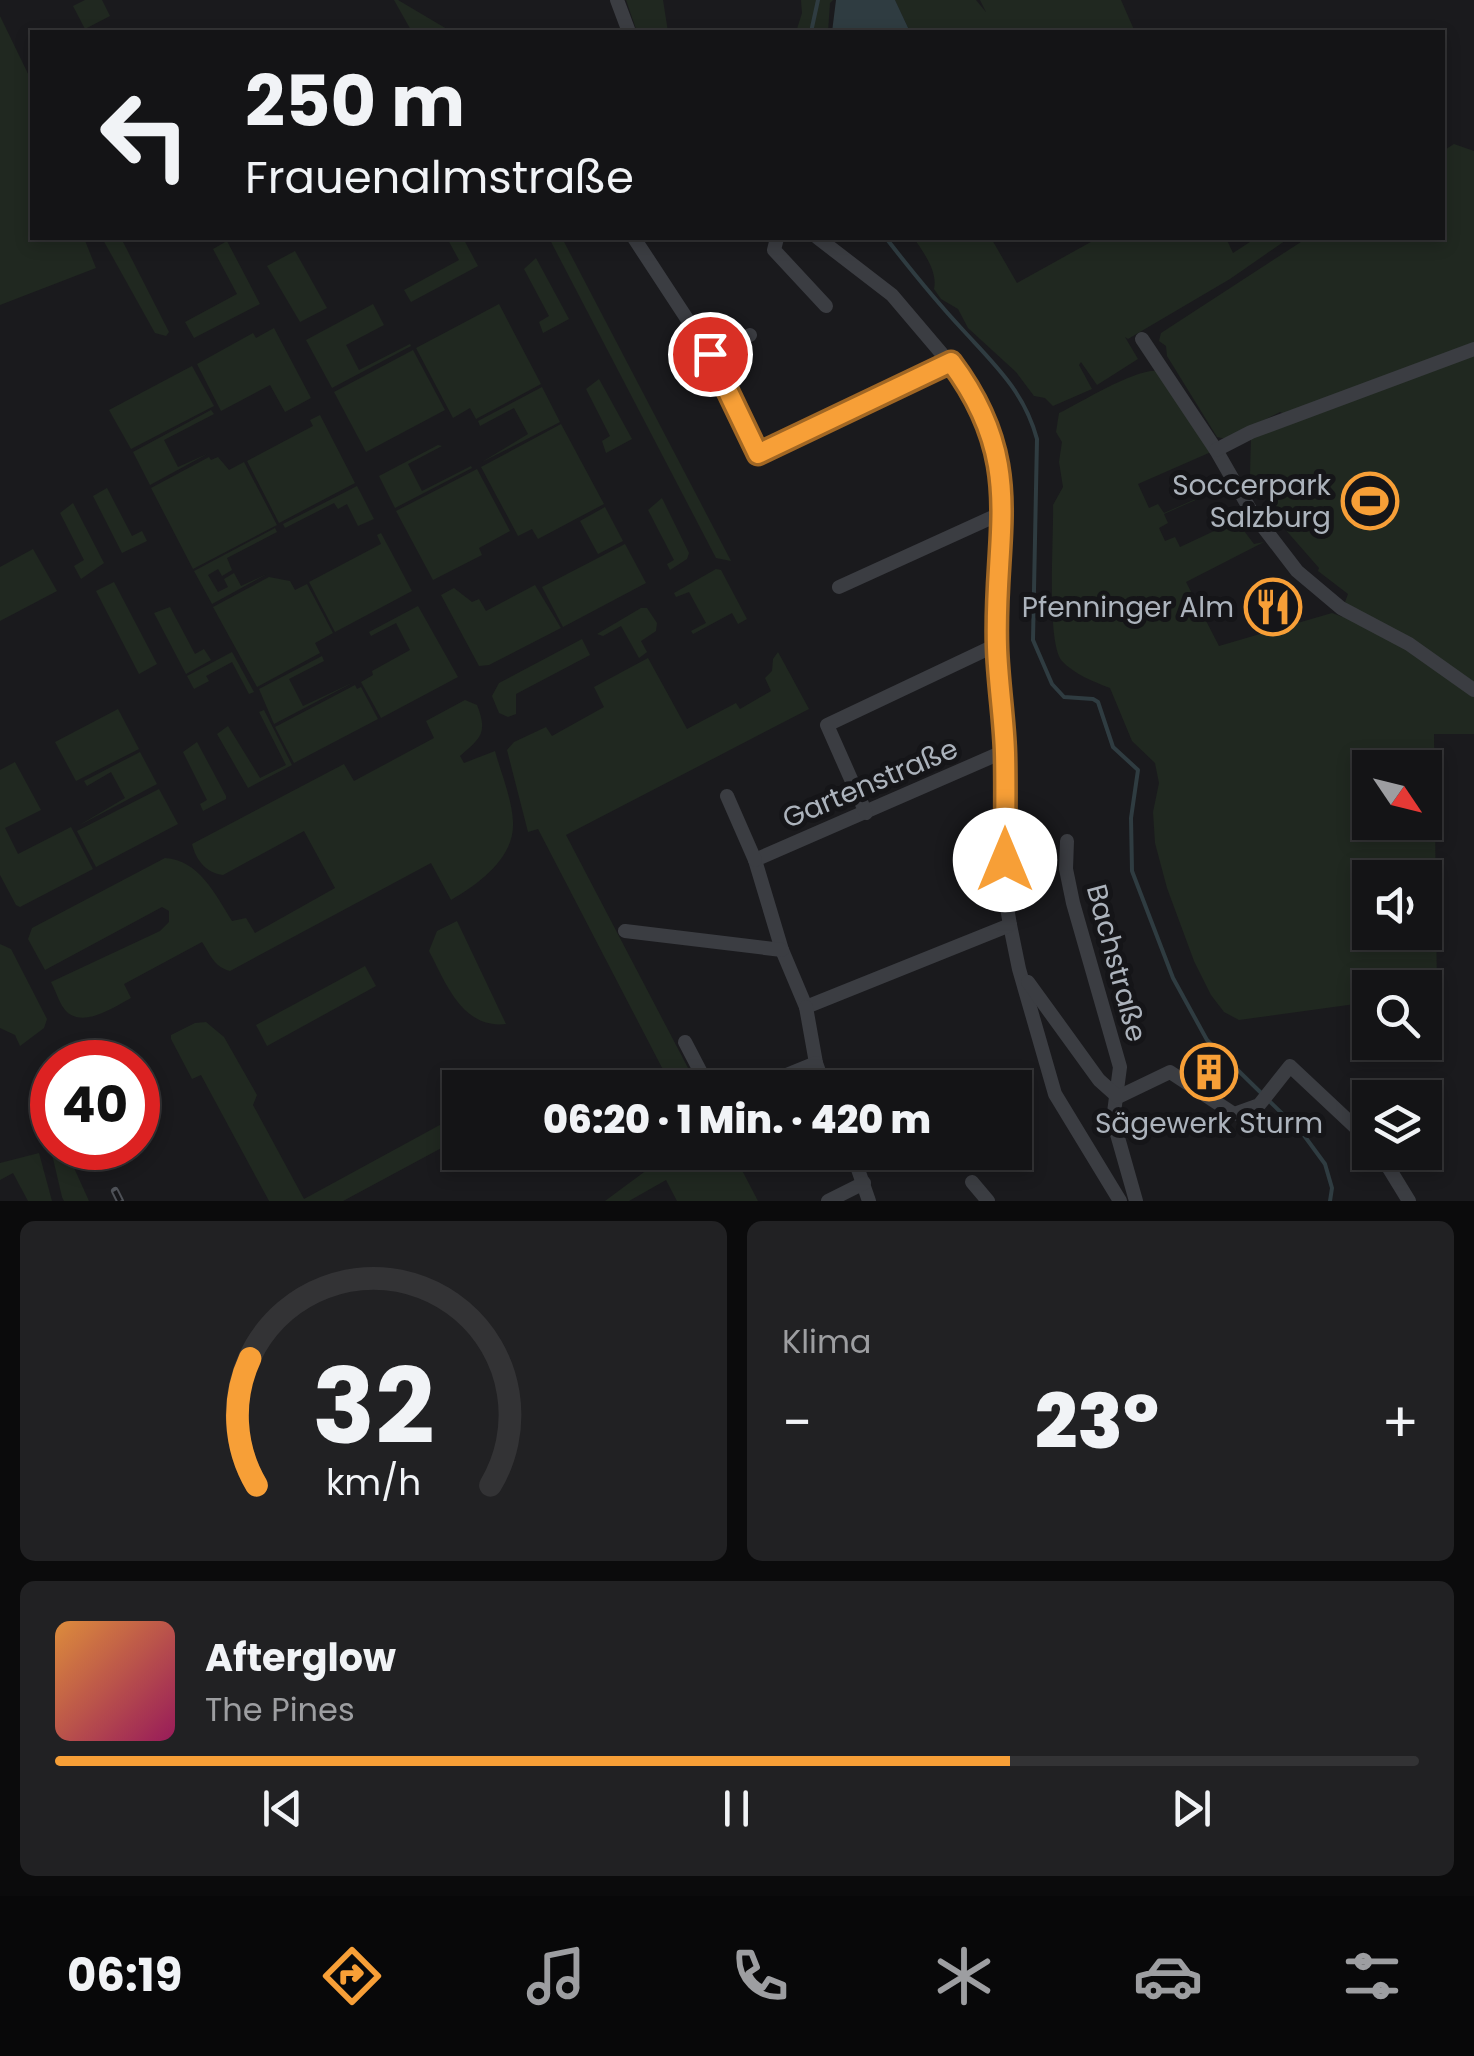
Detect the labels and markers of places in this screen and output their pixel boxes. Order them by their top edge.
pin [668,312,753,397]
place label: Soccerpark Salzburg [1172,466,1332,537]
sports icon: Soccerpark Salzburg [1340,471,1400,531]
restaurant icon: Pfenninger Alm [1243,577,1303,637]
place label: Pfenninger Alm [1022,588,1234,627]
building icon: Sägewerk Sturm [1179,1042,1239,1102]
place label: Sägewerk Sturm [1095,1104,1323,1143]

